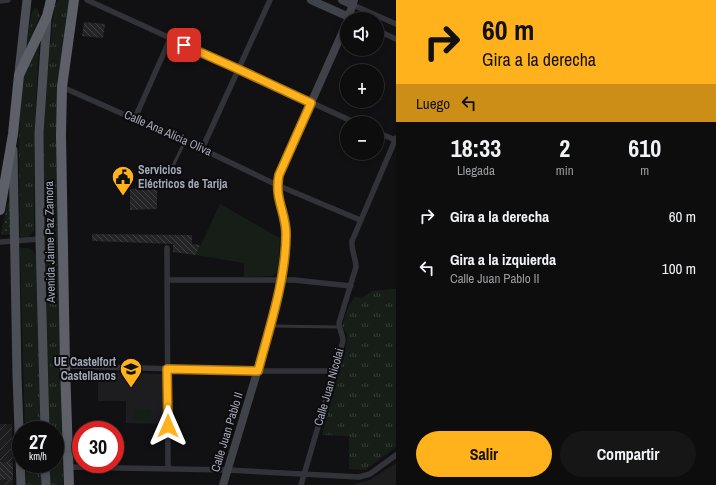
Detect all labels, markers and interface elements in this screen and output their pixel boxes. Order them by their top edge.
text: 60 m [482,11,534,49]
map controls [340,12,384,160]
button: sound [340,12,384,56]
icon: right [416,16,468,68]
pin [167,28,201,62]
icon: arrive [173,34,195,56]
text: Gira a la derecha [482,47,596,72]
button: + [340,64,384,108]
icon: left [458,92,480,114]
text: Luego [416,93,450,114]
street label: Calle Ana Alicia Oliva [122,106,215,160]
button: − [340,116,384,160]
text: 18:33 [451,132,501,164]
text: 2 [559,132,570,164]
text: 610 [628,132,661,164]
place label: Servicios Eléctricos de Tarija [138,162,228,192]
text: Llegada [457,162,495,179]
text: min [556,162,574,179]
text: m [640,162,649,179]
public building icon: Servicios Eléctricos de Tarija [110,164,136,197]
street label: Avenida Jaime Paz Zamora [41,180,59,304]
icon: right [416,205,438,227]
text: Gira a la derecha [450,206,549,227]
text: 60 m [669,206,696,227]
text: Gira a la izquierda [450,249,556,270]
icon: left [416,257,438,279]
text: 100 m [662,258,696,279]
text: Calle Juan Pablo II [450,270,539,287]
street label: Calle Juan Nicolai [310,346,348,428]
place label: UE Castelfort Castellanos [54,354,117,384]
school or university icon: UE Castelfort Castellanos [118,356,144,389]
street label: Calle Juan Pablo II [207,390,247,474]
position arrow [147,405,189,447]
speed limit sign: 30 [72,421,124,473]
text: 27 [29,428,47,455]
button: Salir [416,431,552,477]
button: Compartir [560,431,696,477]
text: km/h [29,450,47,463]

